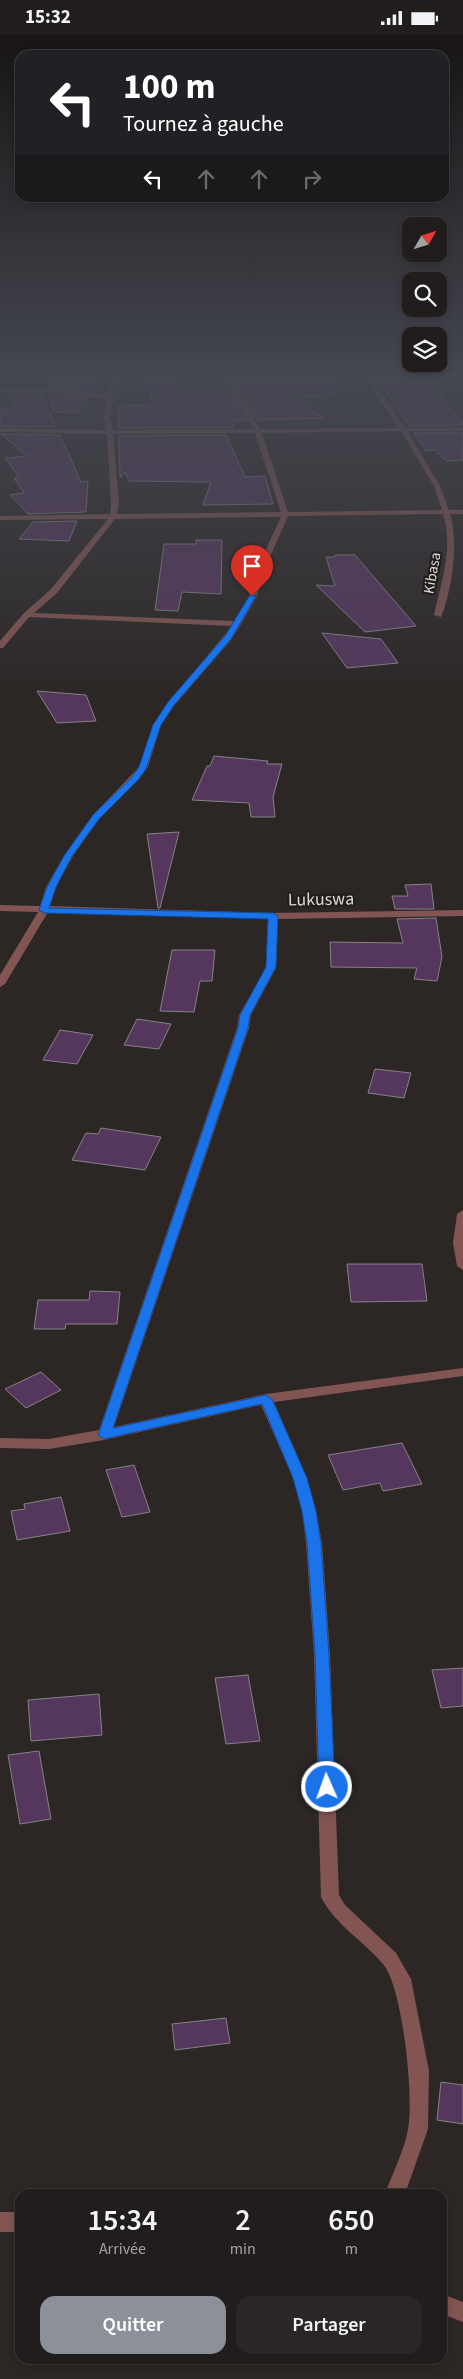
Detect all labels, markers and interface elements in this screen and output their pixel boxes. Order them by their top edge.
text: 15:32 [25,4,71,31]
text: 100 m [123,62,215,112]
icon: left [40,70,105,135]
text: Tournez à gauche [123,108,284,140]
icon: left [139,165,167,193]
icon: ahead [192,165,220,193]
icon: ahead [245,165,273,193]
icon: right [298,165,326,193]
north arrow [402,217,448,263]
map controls [402,217,447,372]
button: search [402,272,447,317]
button: layers [402,327,447,372]
pin [231,545,273,596]
street label: Kibasa [419,551,446,596]
icon: arrive [238,552,266,580]
street label: Lukuswa [288,886,354,913]
position arrow [300,1760,352,1812]
text: 15:34 [88,2199,157,2242]
text: 2 [235,2199,251,2242]
text: 650 [328,2199,374,2242]
text: Arrivée [99,2238,146,2260]
text: min [230,2238,256,2260]
text: m [345,2238,358,2260]
button: Quitter [40,2296,226,2354]
button: Partager [236,2296,422,2354]

